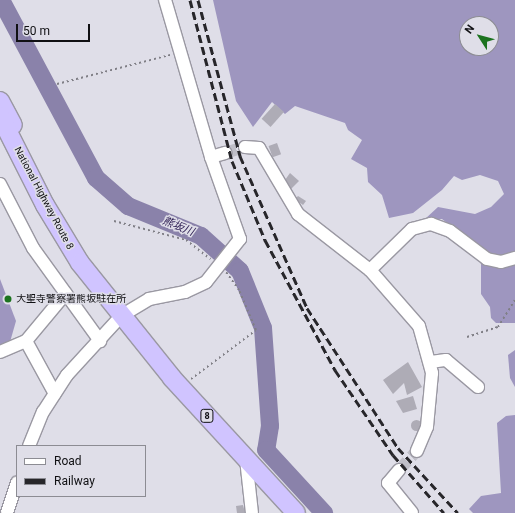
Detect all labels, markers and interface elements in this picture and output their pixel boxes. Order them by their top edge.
scale bar [18,16,92,42]
north arrow [459,16,499,56]
text: N [462,22,477,36]
text: 50 m [23,24,50,38]
street label: National Highway Route 8 [12,145,76,251]
water label: 熊坂川 [160,215,196,239]
place label: 大聖寺警察署熊坂駐在所 [16,293,126,305]
marker: 大聖寺警察署熊坂駐在所 [3,294,13,304]
road number: 8 [200,409,214,423]
legend [16,445,146,497]
text: Road [54,454,82,468]
text: Railway [54,474,95,488]

